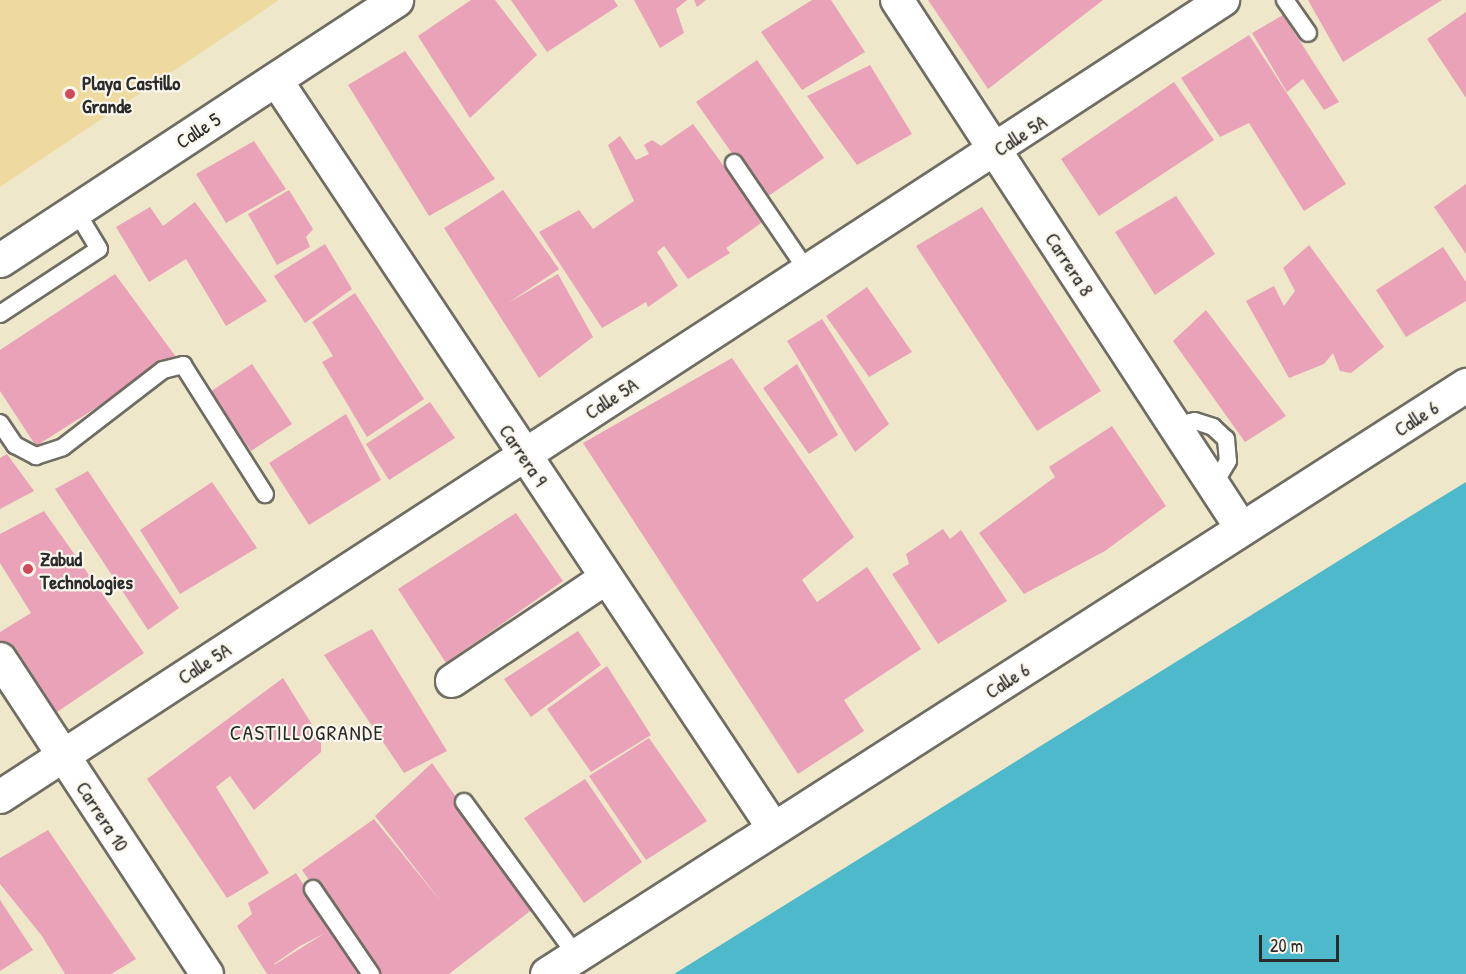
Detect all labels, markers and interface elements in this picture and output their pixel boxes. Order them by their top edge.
place label: Playa Castillo Grande [82,70,180,117]
marker: Playa Castillo Grande [63,87,77,101]
street label: Calle 5 [171,107,225,153]
street label: Calle 5A [989,109,1051,161]
street label: Carrera 8 [1041,228,1099,300]
street label: Calle 5A [580,372,642,424]
street label: Calle 6 [1389,395,1443,441]
street label: Carrera 9 [495,419,553,491]
place label: Zabud Technologies [40,546,133,593]
marker: Zabud Technologies [21,562,35,576]
street label: Calle 5A [173,637,235,689]
street label: Calle 6 [980,657,1034,703]
district label: CASTILLOGRANDE [230,720,384,746]
street label: Carrera 10 [72,777,134,855]
scale bar [1262,923,1342,961]
text: 20 m [1270,933,1303,958]

